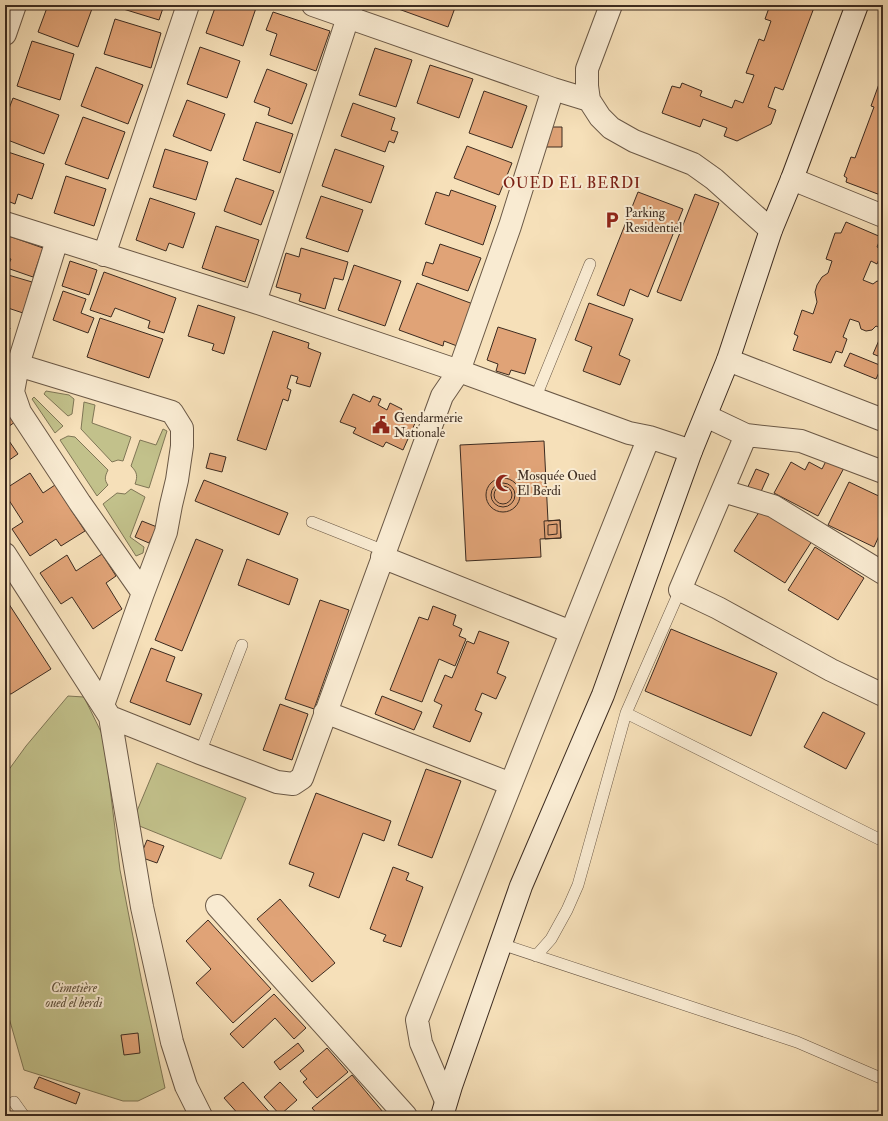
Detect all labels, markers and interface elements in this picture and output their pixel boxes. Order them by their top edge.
district label: OUED EL BERDI [503,174,641,193]
place label: Parking Residentiel [625,205,683,236]
parking icon: Parking Residentiel [602,210,622,230]
place label: Gendarmerie Nationale [394,410,463,441]
public building icon: Gendarmerie Nationale [371,415,391,435]
place label: Mosquée Oued El Berdi [517,468,597,499]
mosque icon: Mosquée Oued El Berdi [494,473,514,493]
park label: Cimetière oued el berdi [46,980,103,1011]

